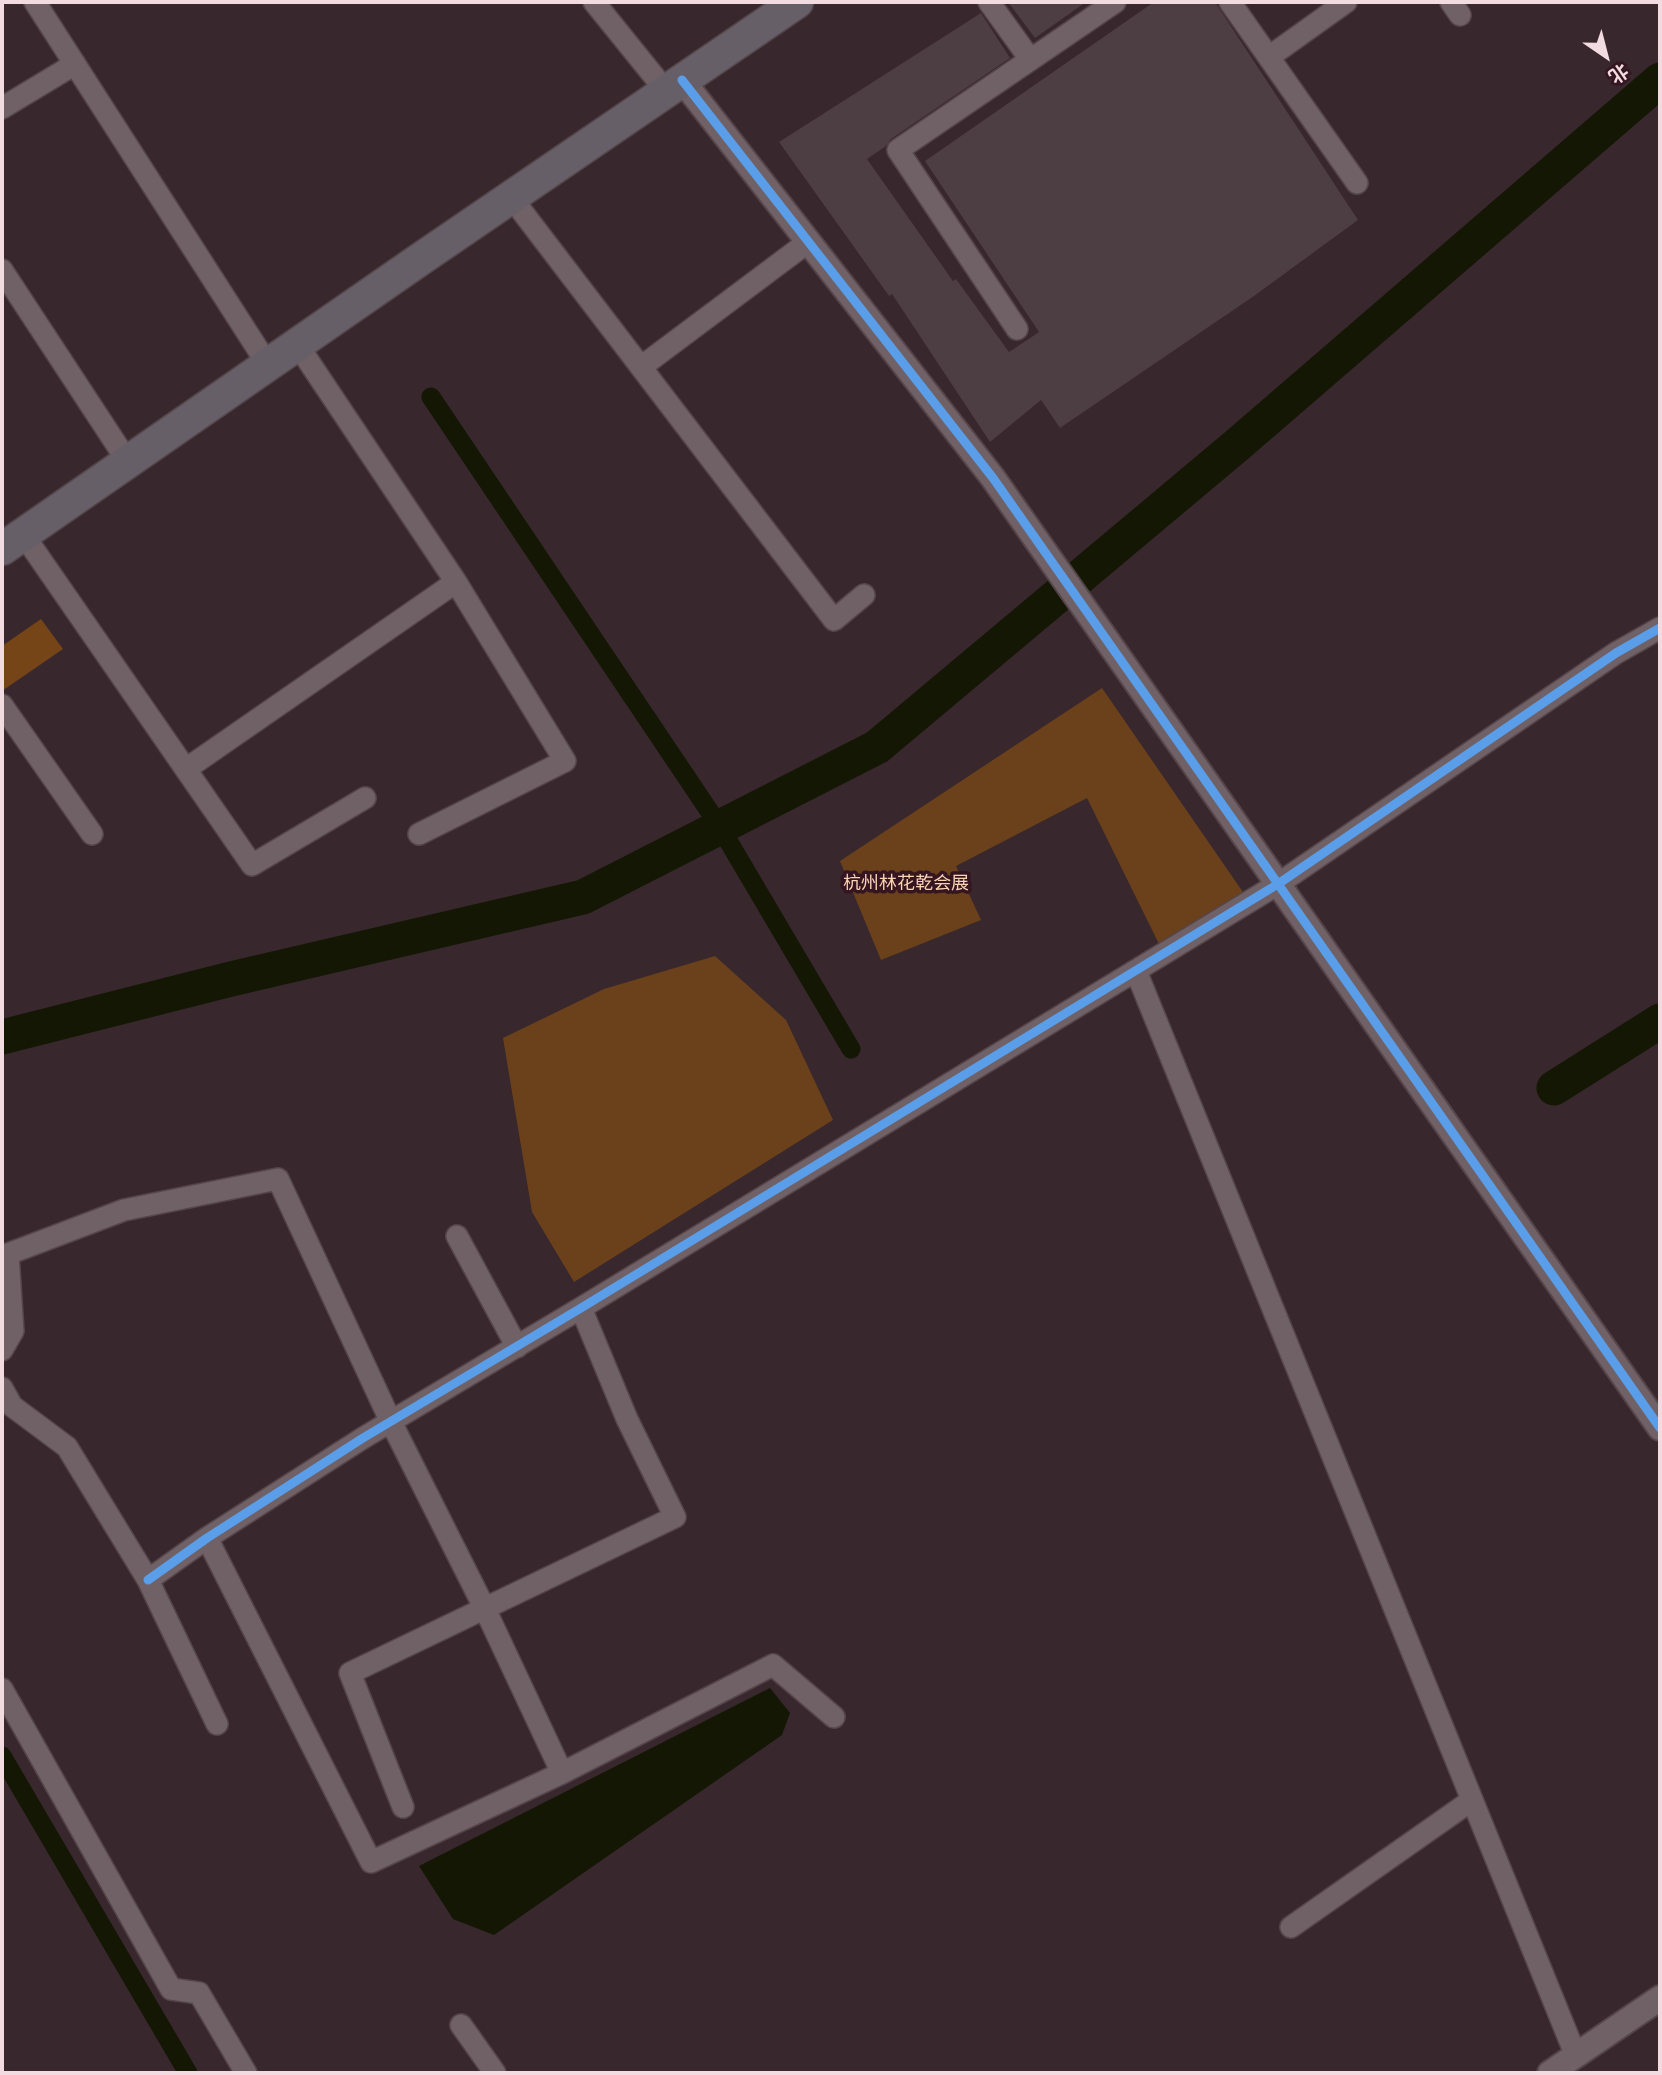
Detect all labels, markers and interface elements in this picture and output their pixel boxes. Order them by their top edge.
north arrow [1571,21,1641,91]
text: 北 [1603,58,1633,88]
park label: 杭州林花乾会展 [843,873,969,895]

